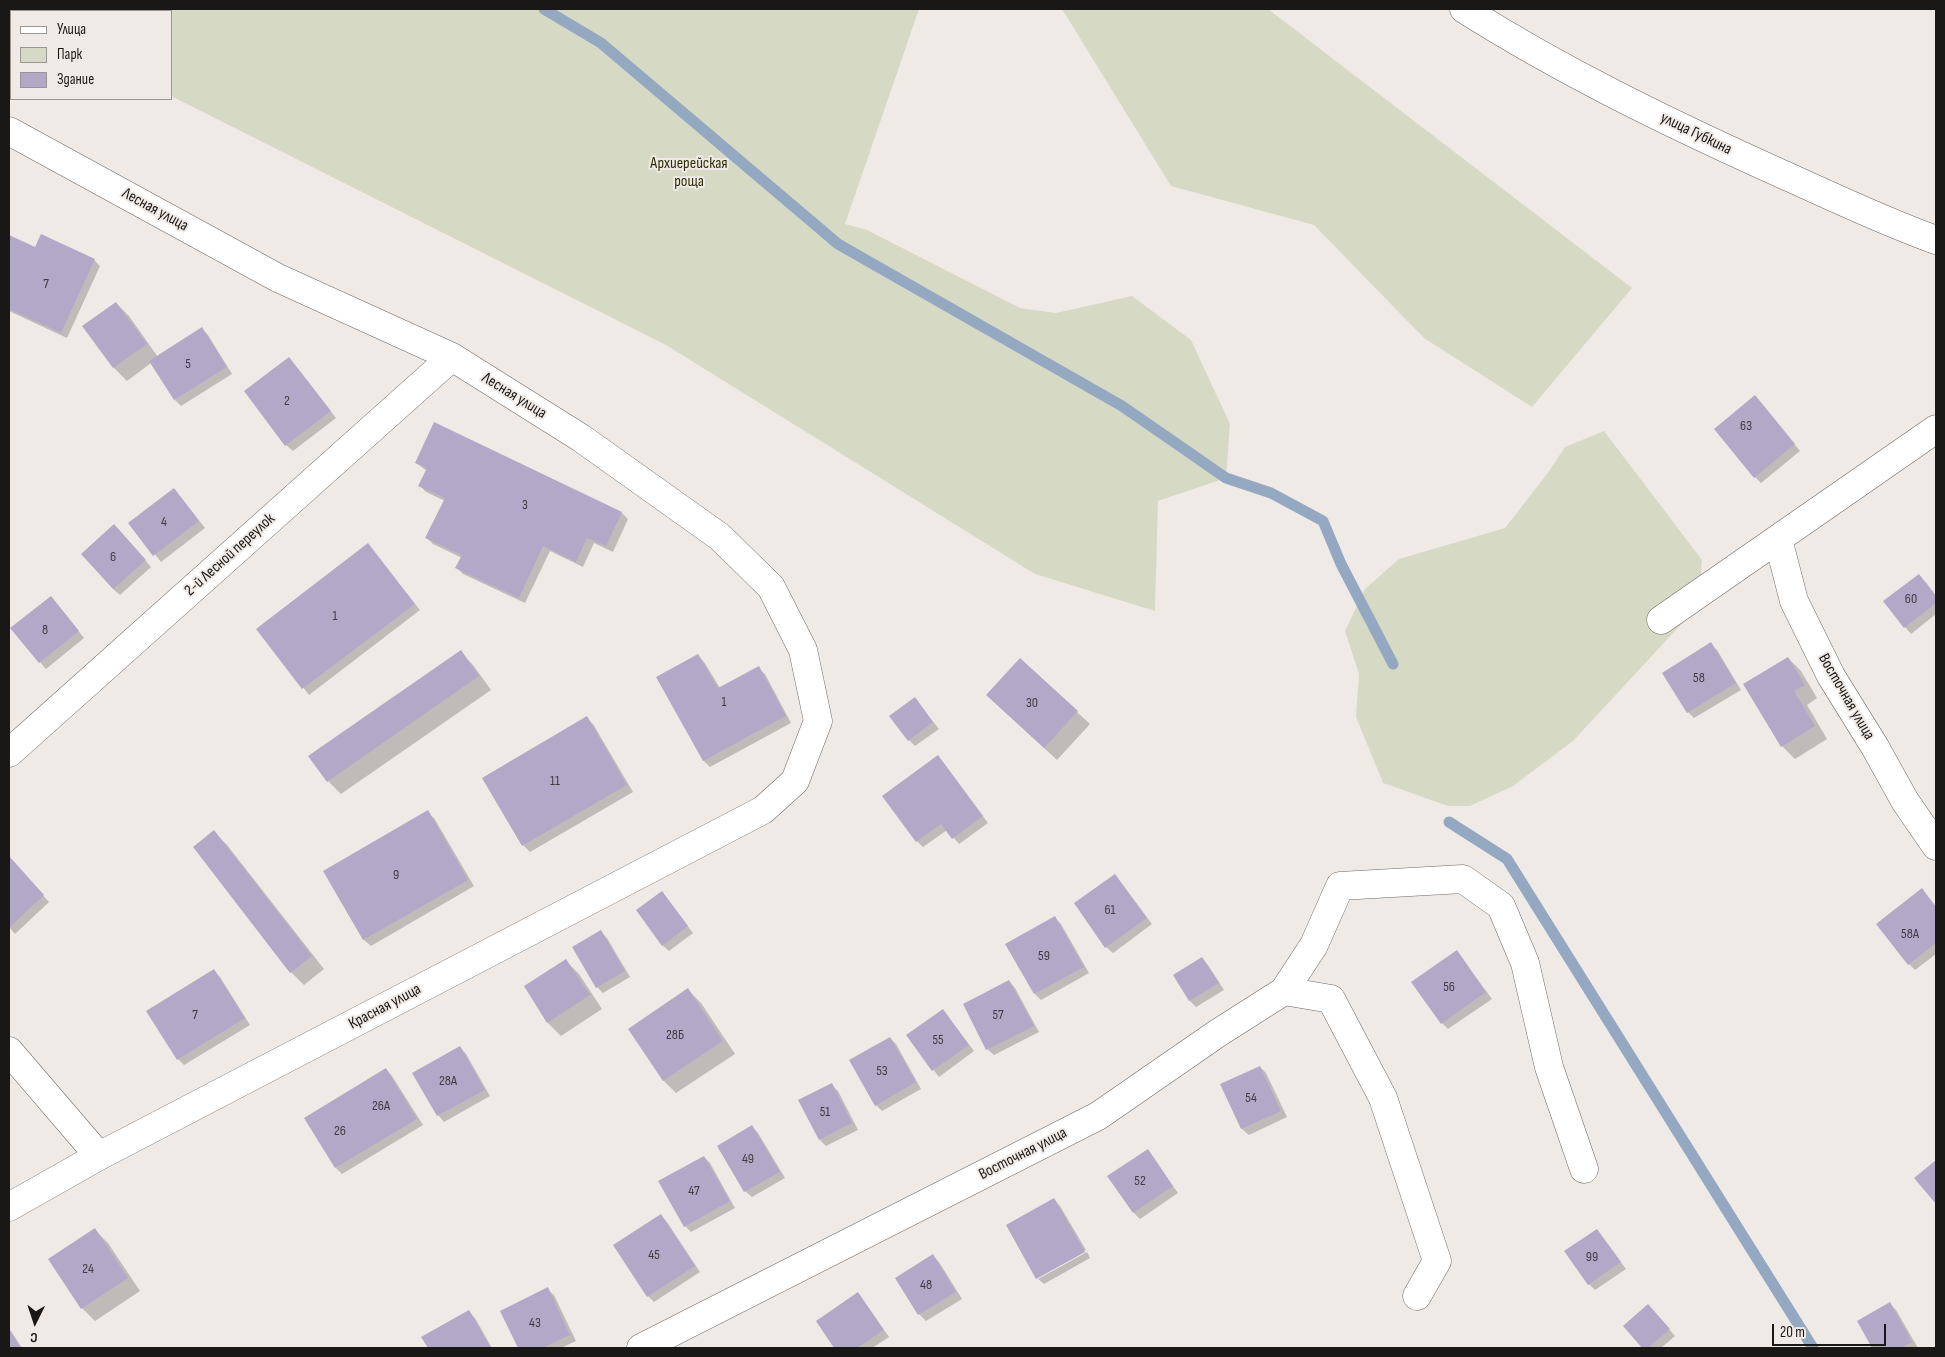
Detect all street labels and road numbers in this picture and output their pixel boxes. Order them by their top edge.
street label: улица Губкина [1657,108,1735,160]
street label: Лесная улица [119,184,191,236]
street label: Лесная улица [478,369,550,423]
street label: 2-й Лесной переулок [181,509,279,601]
street label: Восточная улица [1814,651,1878,743]
street label: Красная улица [346,980,424,1034]
street label: Восточная улица [976,1124,1070,1184]

